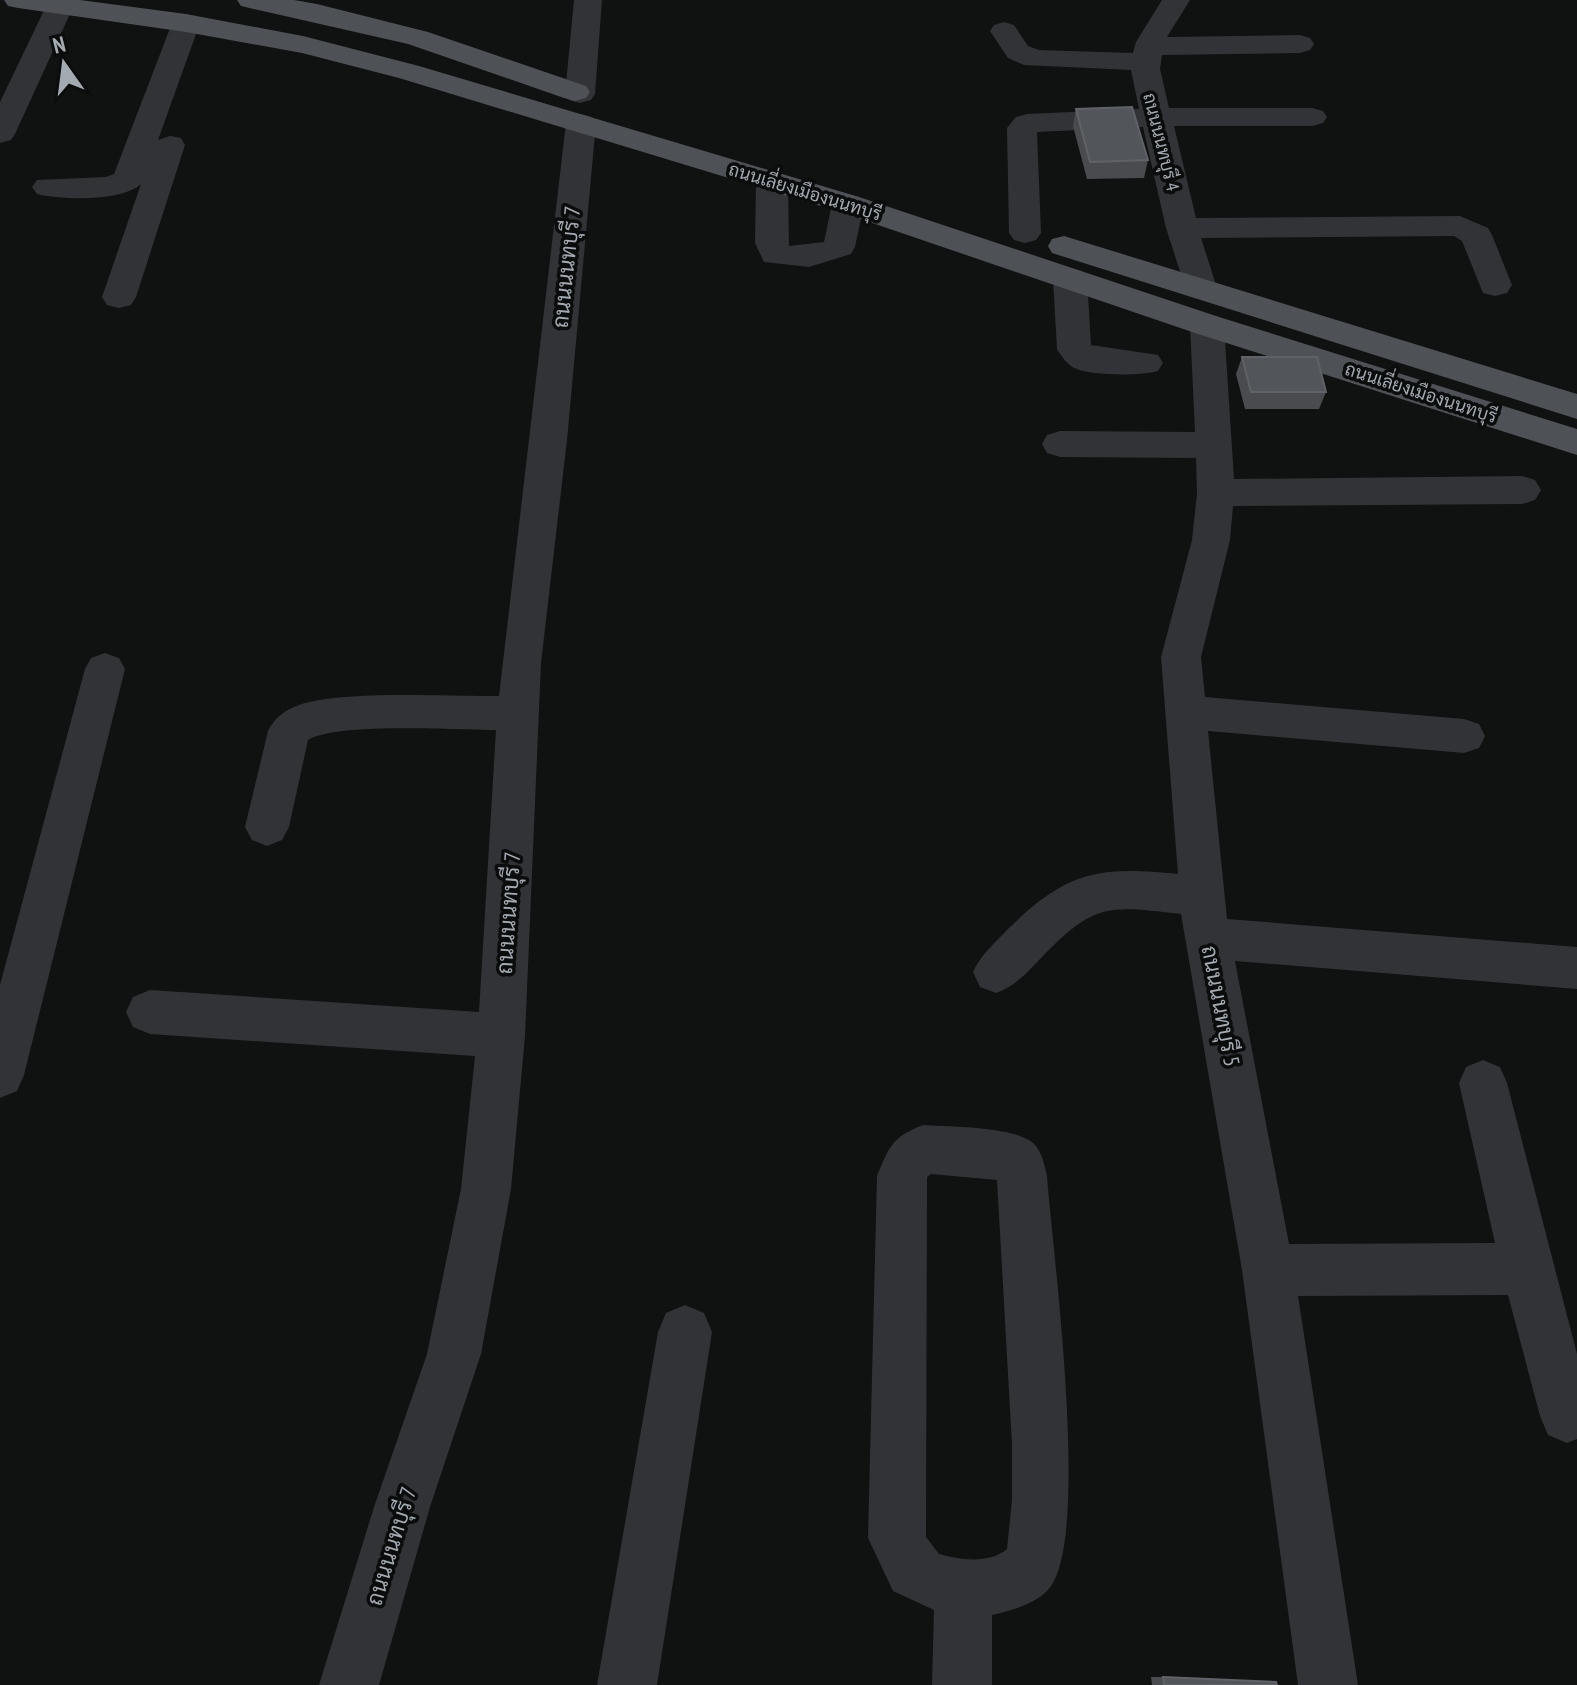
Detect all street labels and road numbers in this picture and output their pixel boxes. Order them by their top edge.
street label: ถนนนนทบุรี 4 [1137,90,1186,194]
street label: ถนนเลี่ยงเมืองนนทบุรี [726,154,886,227]
street label: ถนนนนทบุรี 7 [546,205,588,330]
street label: ถนนเลี่ยงเมืองนนทบุรี [1342,353,1502,429]
street label: ถนนนนทบุรี 7 [490,851,528,975]
street label: ถนนนนทบุรี 5 [1194,943,1246,1069]
street label: ถนนนนทบุรี 7 [360,1483,424,1609]

